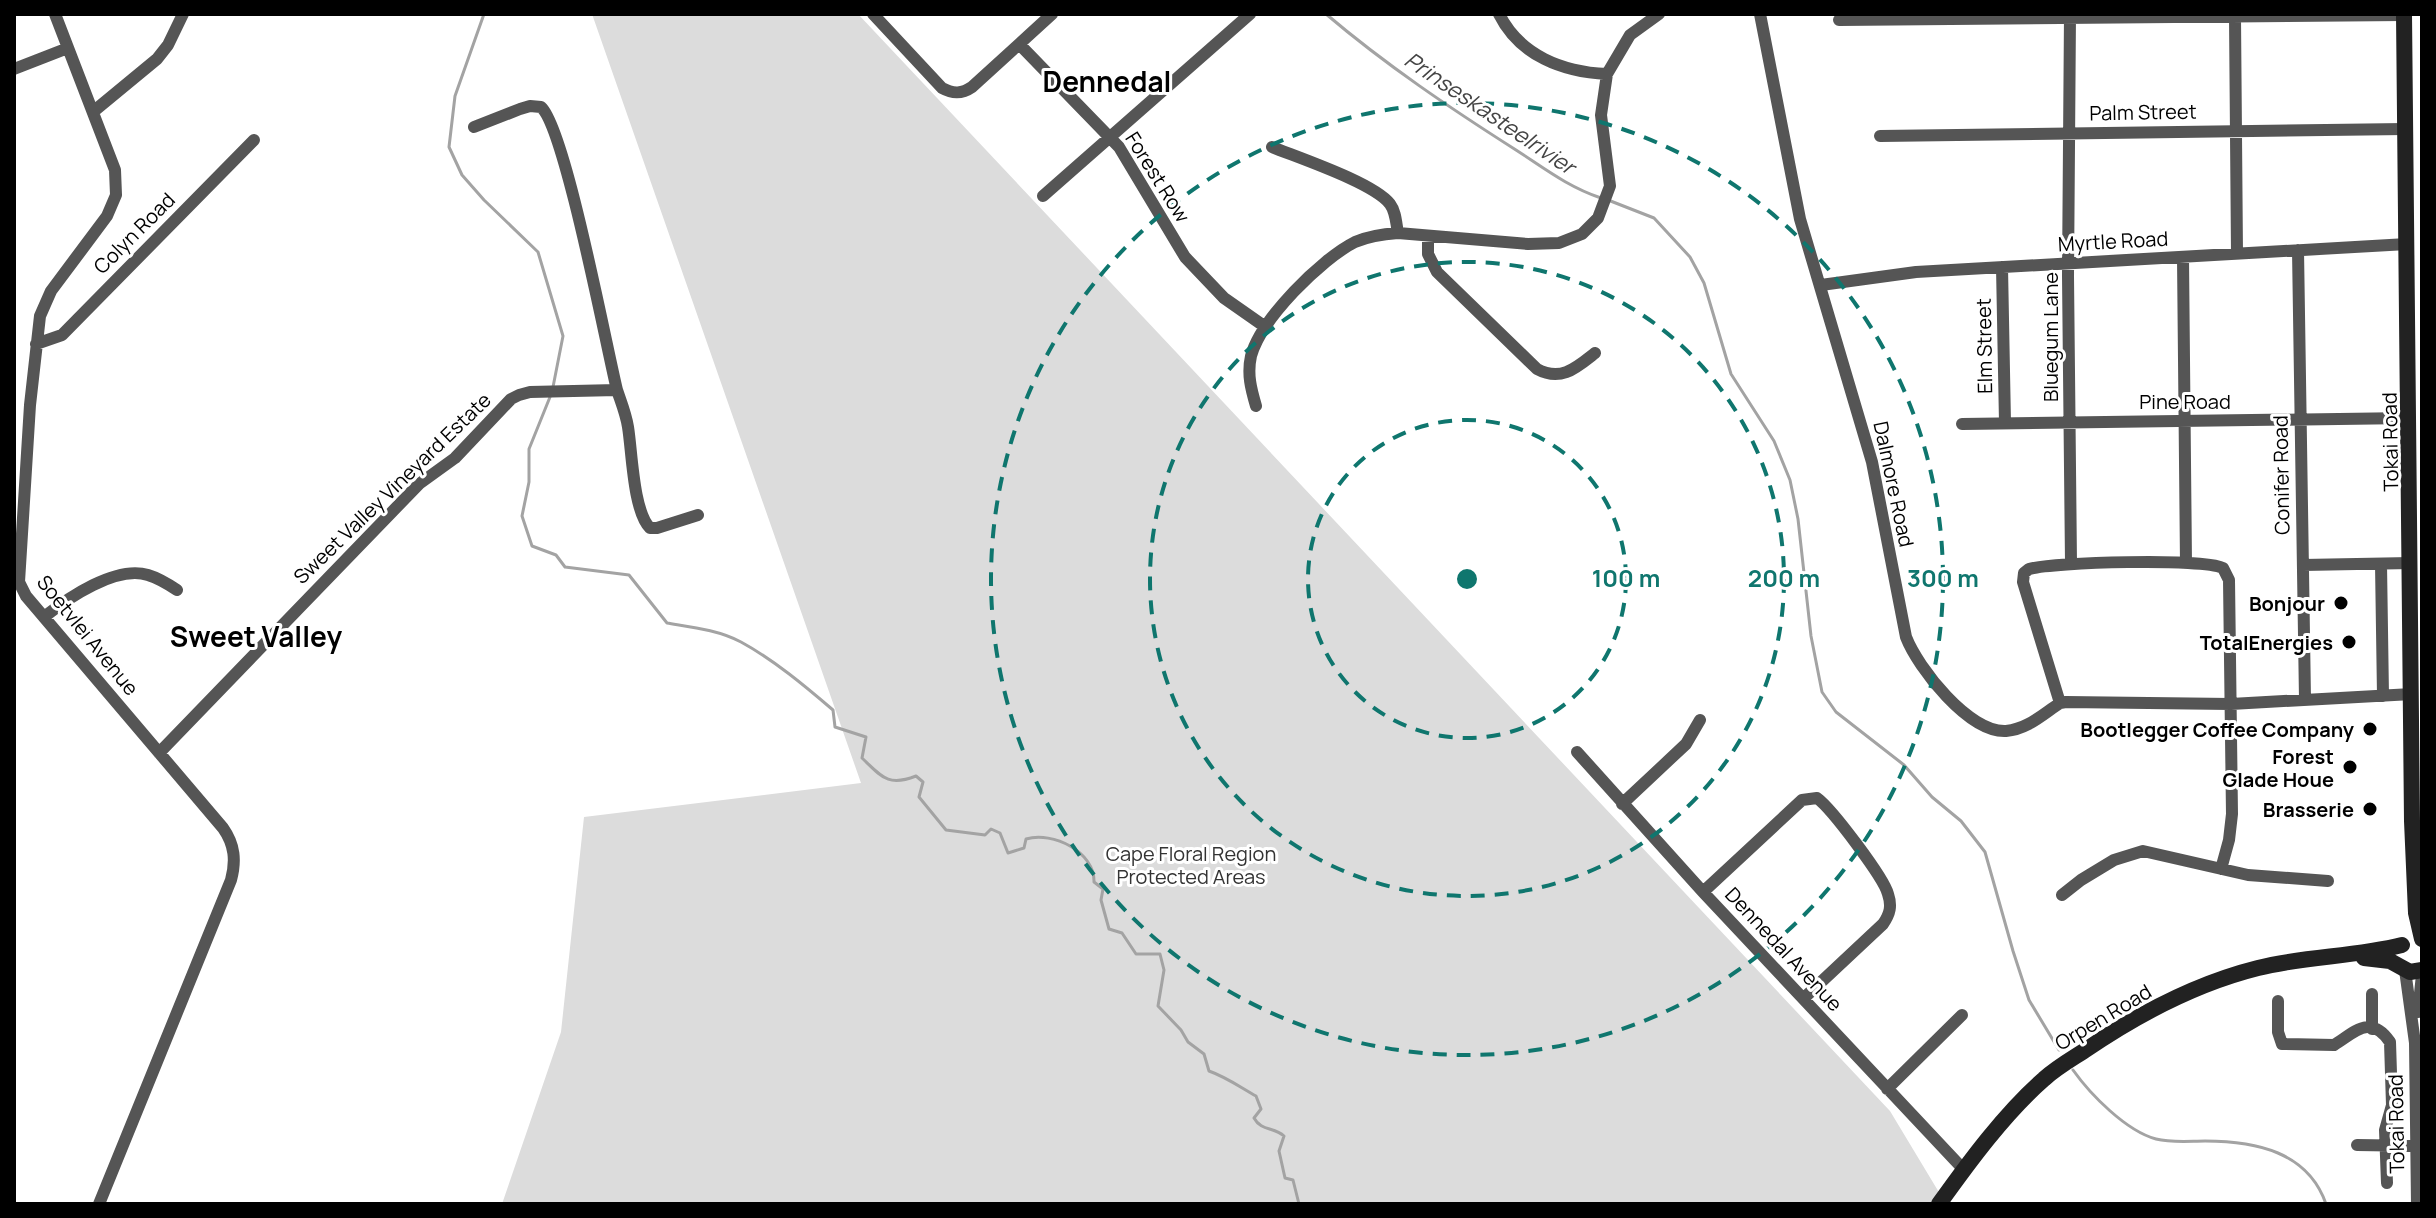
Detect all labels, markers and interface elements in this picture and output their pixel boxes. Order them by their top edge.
water label: Prinseskasteelrivier [1399,45,1584,183]
district label: Dennedal [1043,62,1171,100]
street label: Palm Street [2089,98,2197,126]
street label: Forest Row [1119,127,1197,227]
street label: Colyn Road [87,186,181,280]
street label: Myrtle Road [2057,225,2169,257]
street label: Bluegum Lane [2037,272,2064,402]
street label: Elm Street [1970,298,1998,394]
street label: Sweet Valley Vineyard Estate [288,386,496,590]
street label: Pine Road [2139,388,2231,415]
street label: Tokai Road [2376,392,2404,492]
street label: Conifer Road [2266,415,2296,535]
street label: Dalmore Road [1867,419,1921,549]
text: 100 m [1592,561,1660,594]
text: 200 m [1748,561,1820,594]
text: 300 m [1907,561,1979,594]
centre of rings [1453,565,1481,593]
street label: Soetvlei Avenue [31,569,145,701]
place label: Bonjour [2249,590,2325,617]
marker: Bonjour [2332,594,2350,612]
district label: Sweet Valley [170,617,343,655]
place label: TotalEnergies [2200,629,2333,656]
marker: TotalEnergies [2340,633,2358,651]
place label: Bootlegger Coffee Company [2080,716,2355,743]
marker: Bootlegger Coffee Company [2361,720,2379,738]
place label: Forest Glade Houe [2223,743,2334,793]
marker: Forest Glade Houe [2341,758,2359,776]
place label: Brasserie [2263,796,2354,823]
marker: Brasserie [2361,800,2379,818]
park label: Cape Floral Region Protected Areas [1106,840,1276,890]
street label: Dennedal Avenue [1719,881,1849,1017]
street label: Orpen Road [2050,978,2156,1056]
street label: Tokai Road [2382,1074,2410,1174]

